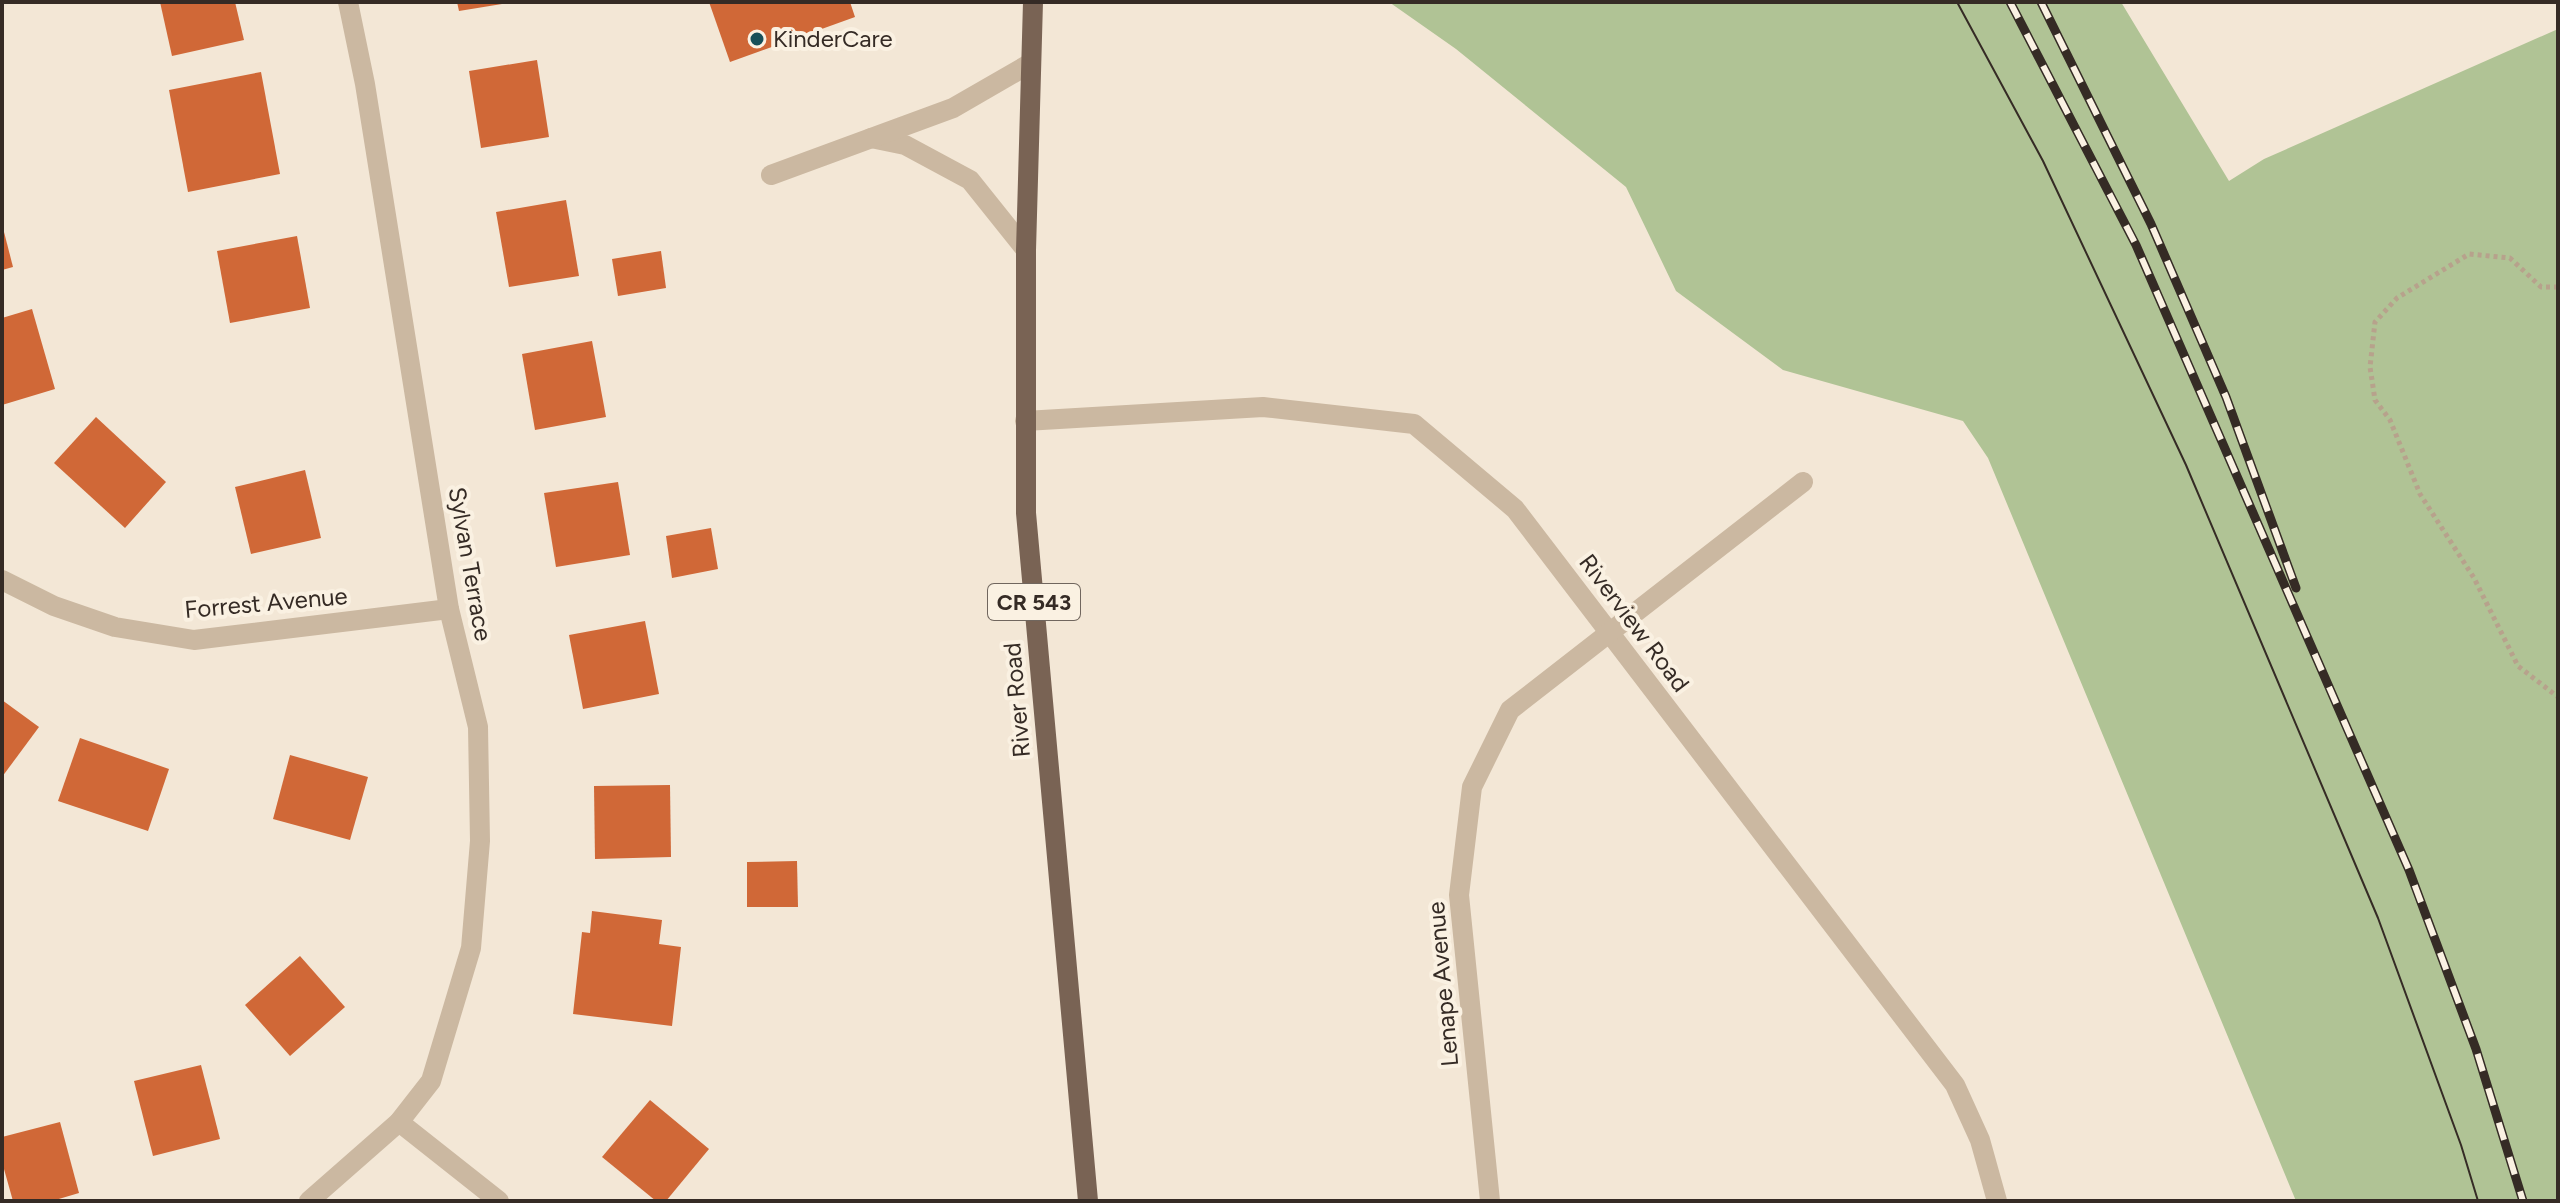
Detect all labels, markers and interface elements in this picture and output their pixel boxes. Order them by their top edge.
place label: KinderCare [773,24,893,53]
marker: KinderCare [748,30,766,48]
street label: Sylvan Terrace [443,485,498,643]
street label: Riverview Road [1573,548,1696,697]
street label: Forrest Avenue [183,581,349,624]
road number: CR 543 [988,584,1080,620]
street label: River Road [997,641,1036,759]
street label: Lenape Avenue [1421,900,1464,1068]

